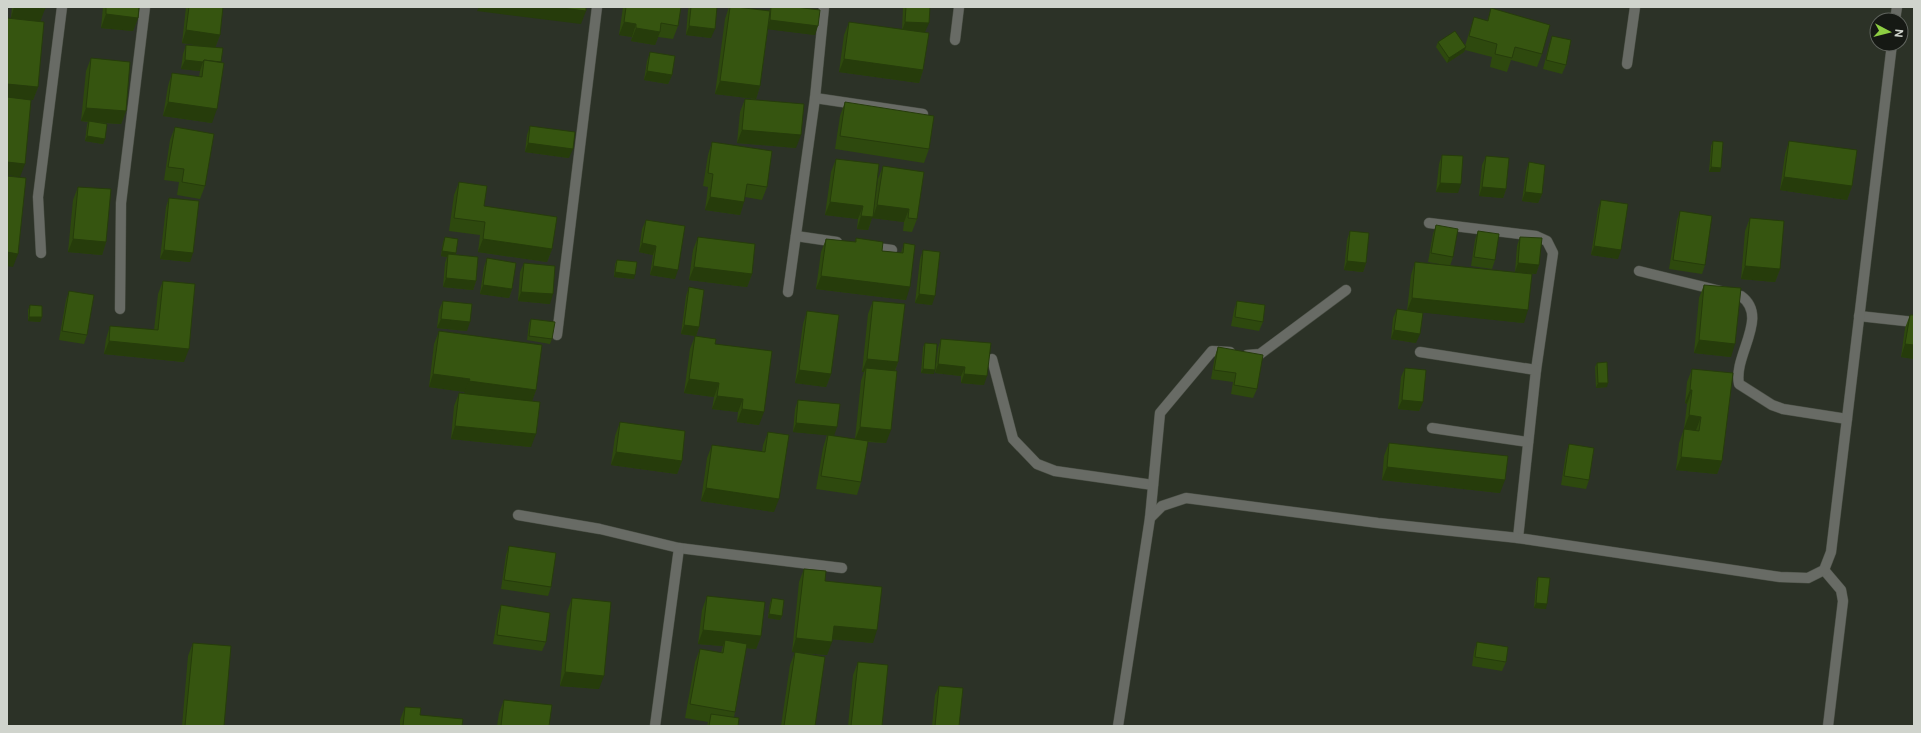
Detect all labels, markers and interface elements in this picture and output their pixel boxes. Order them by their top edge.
north arrow [1869,12,1909,52]
text: N [1892,28,1905,38]

